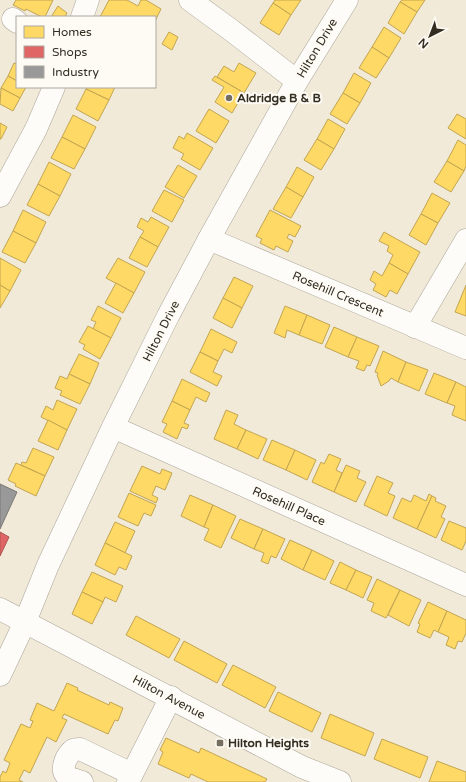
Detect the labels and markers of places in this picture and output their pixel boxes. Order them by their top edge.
place label: Aldridge B & B [237,91,321,106]
marker: Aldridge B & B [224,93,234,103]
place label: Hilton Heights [228,736,309,751]
marker: Hilton Heights [215,738,225,748]

